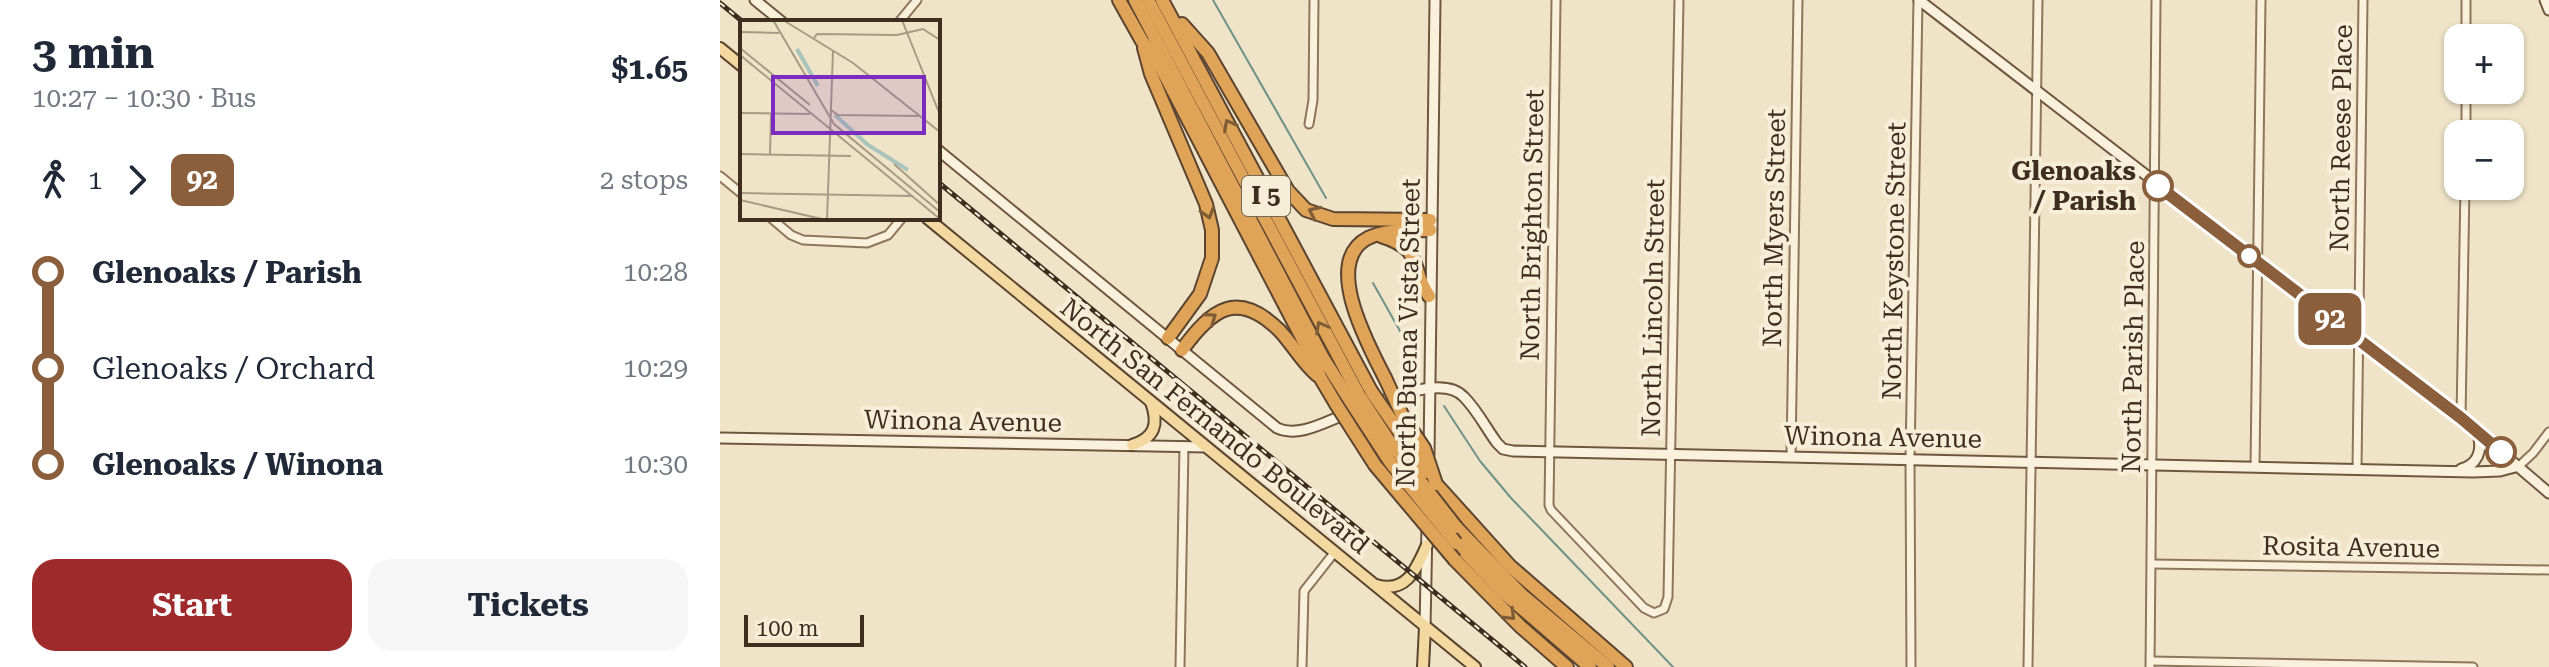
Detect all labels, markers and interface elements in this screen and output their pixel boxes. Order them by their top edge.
inset map [740,20,940,220]
street label: North Reese Place [2324,24,2358,252]
map controls [2444,24,2524,200]
button: + [2444,24,2524,104]
text: 3 min [32,27,154,79]
text: $1.65 [611,51,688,86]
text: 10:27 – 10:30 · Bus [32,83,256,113]
street label: North Brighton Street [1515,89,1549,361]
street label: North Myers Street [1757,108,1791,348]
one-way arrow [1224,118,1239,133]
button: − [2444,120,2524,200]
street label: North Keystone Street [1877,121,1911,400]
place label: Glenoaks / Parish [2011,156,2137,216]
icon: walk [32,158,76,202]
icon: forward [115,158,159,202]
text: 92 [187,163,218,196]
text: 1 [88,165,103,195]
text: 2 stops [600,165,688,195]
marker: Glenoaks / Parish [2143,171,2173,201]
road number: I 5 [1242,176,1290,216]
street label: North Buena Vista Street [1390,178,1426,488]
street label: North Lincoln Street [1636,178,1670,437]
one-way arrow [1199,205,1215,219]
one-way arrow [1307,206,1322,222]
street label: North Parish Place [2116,240,2150,474]
unlabelled marker [2238,245,2260,267]
text: Glenoaks / Parish [92,255,362,290]
text: 10:28 [623,257,688,287]
street label: North San Fernando Boulevard [1055,292,1376,560]
line badge: 92 [2294,293,2366,345]
text: 92 [2314,302,2346,335]
one-way arrow [1202,313,1217,328]
one-way arrow [1316,321,1331,335]
text: Glenoaks / Orchard [92,351,375,386]
text: 10:29 [623,353,688,383]
street label: Winona Avenue [864,404,1062,438]
street label: Winona Avenue [1784,420,1982,454]
unlabelled marker [2486,437,2516,467]
text: Glenoaks / Winona [92,447,383,482]
text: 10:30 [623,449,688,479]
street label: Rosita Avenue [2262,530,2440,564]
button: Start [32,559,352,651]
button: Tickets [368,559,688,651]
one-way arrow [1500,606,1515,620]
scale bar [744,611,864,647]
text: 100 m [756,616,819,641]

